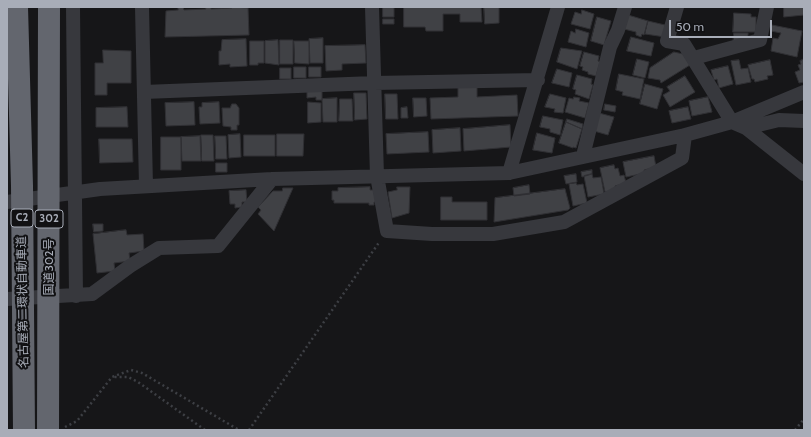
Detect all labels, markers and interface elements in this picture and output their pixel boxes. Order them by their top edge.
scale bar [671,12,774,38]
text: 50 m [676,19,704,34]
road number: C2 [11,209,33,227]
road number: 302 [35,210,63,228]
street label: 名古屋第二環状自動車道 [15,236,31,368]
street label: 国道302号 [42,238,56,296]

